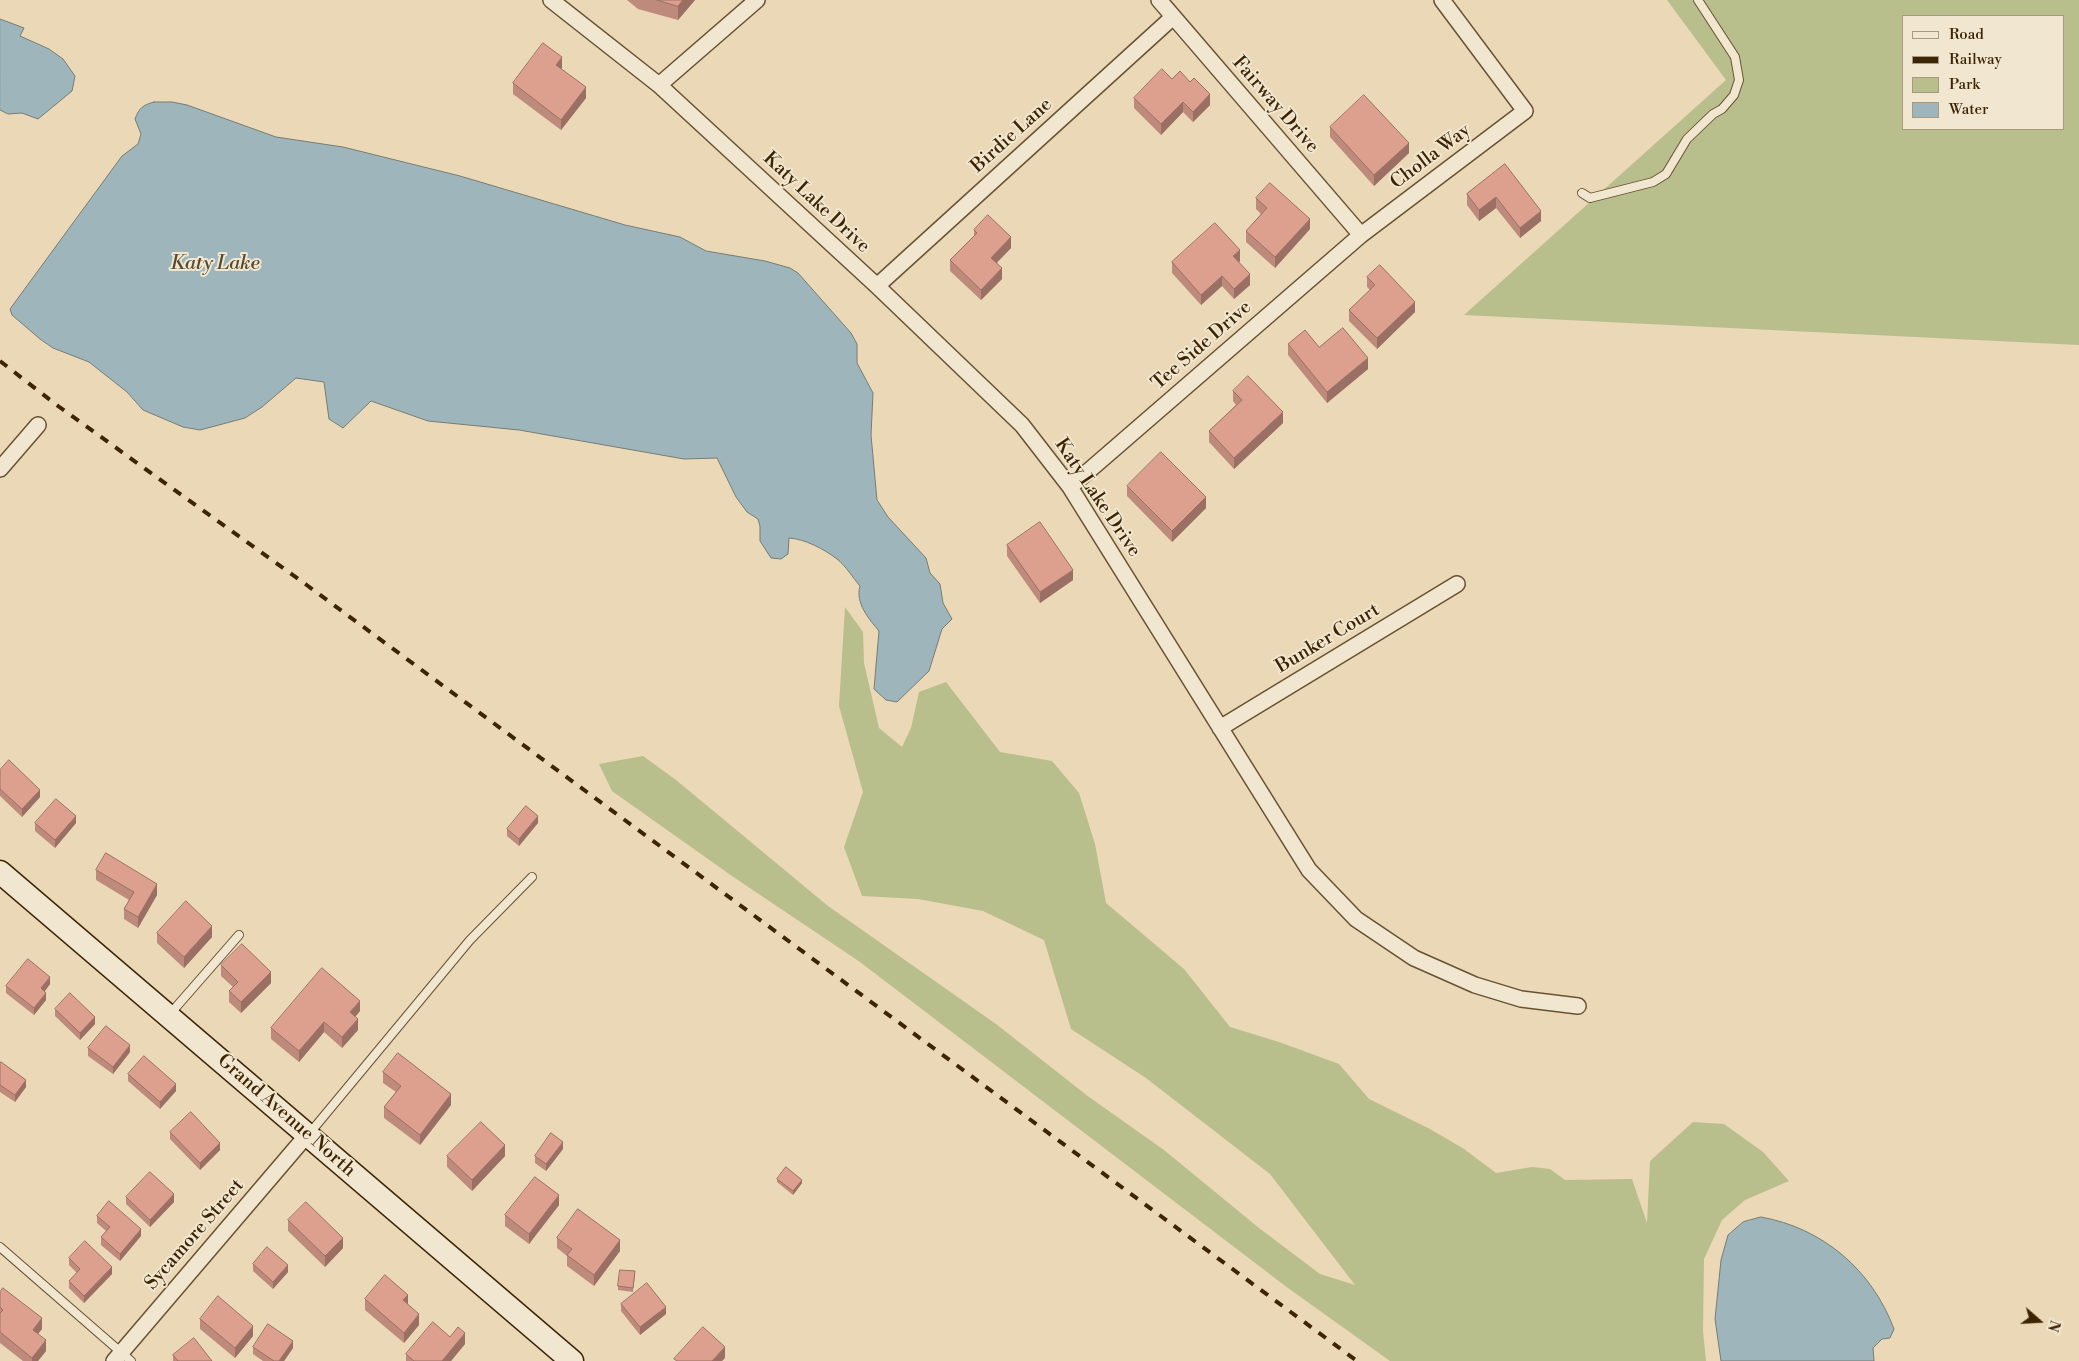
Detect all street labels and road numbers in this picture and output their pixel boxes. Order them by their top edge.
street label: Fairway Drive [1227,52,1323,158]
street label: Birdie Lane [967,94,1057,178]
street label: Cholla Way [1386,119,1476,195]
street label: Katy Lake Drive [758,148,874,258]
street label: Tee Side Drive [1148,297,1256,395]
street label: Katy Lake Drive [1049,434,1145,562]
street label: Bunker Court [1272,599,1384,679]
street label: Grand Avenue North [212,1050,360,1182]
street label: Sycamore Street [141,1175,249,1295]

